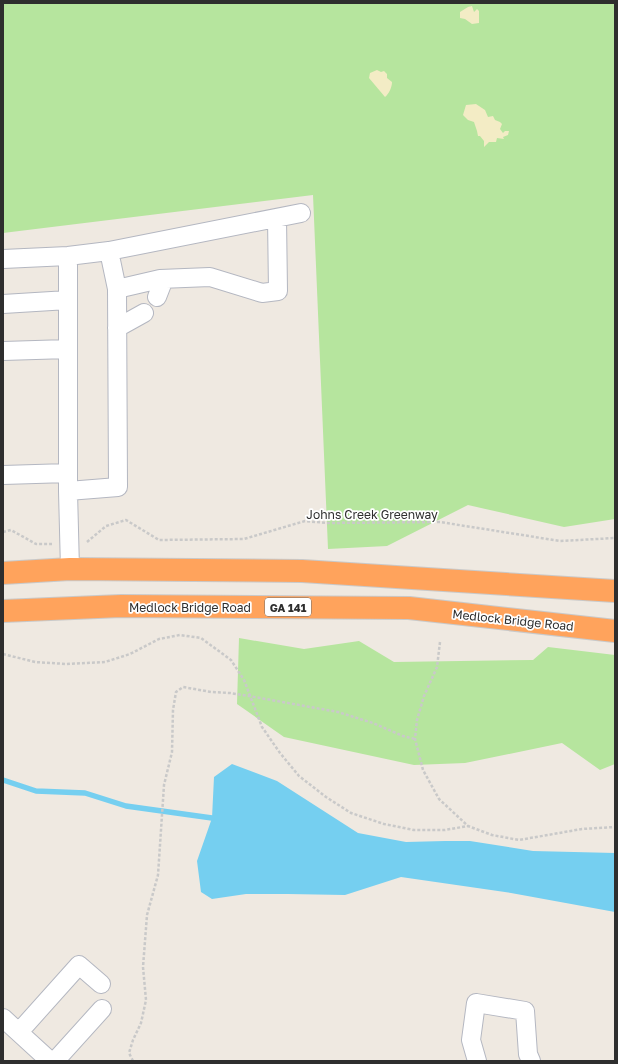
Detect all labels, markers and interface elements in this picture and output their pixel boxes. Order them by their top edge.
street label: Johns Creek Greenway [306,507,438,522]
road number: GA 141 [265,598,311,616]
street label: Medlock Bridge Road [129,600,251,615]
street label: Medlock Bridge Road [452,606,574,634]

